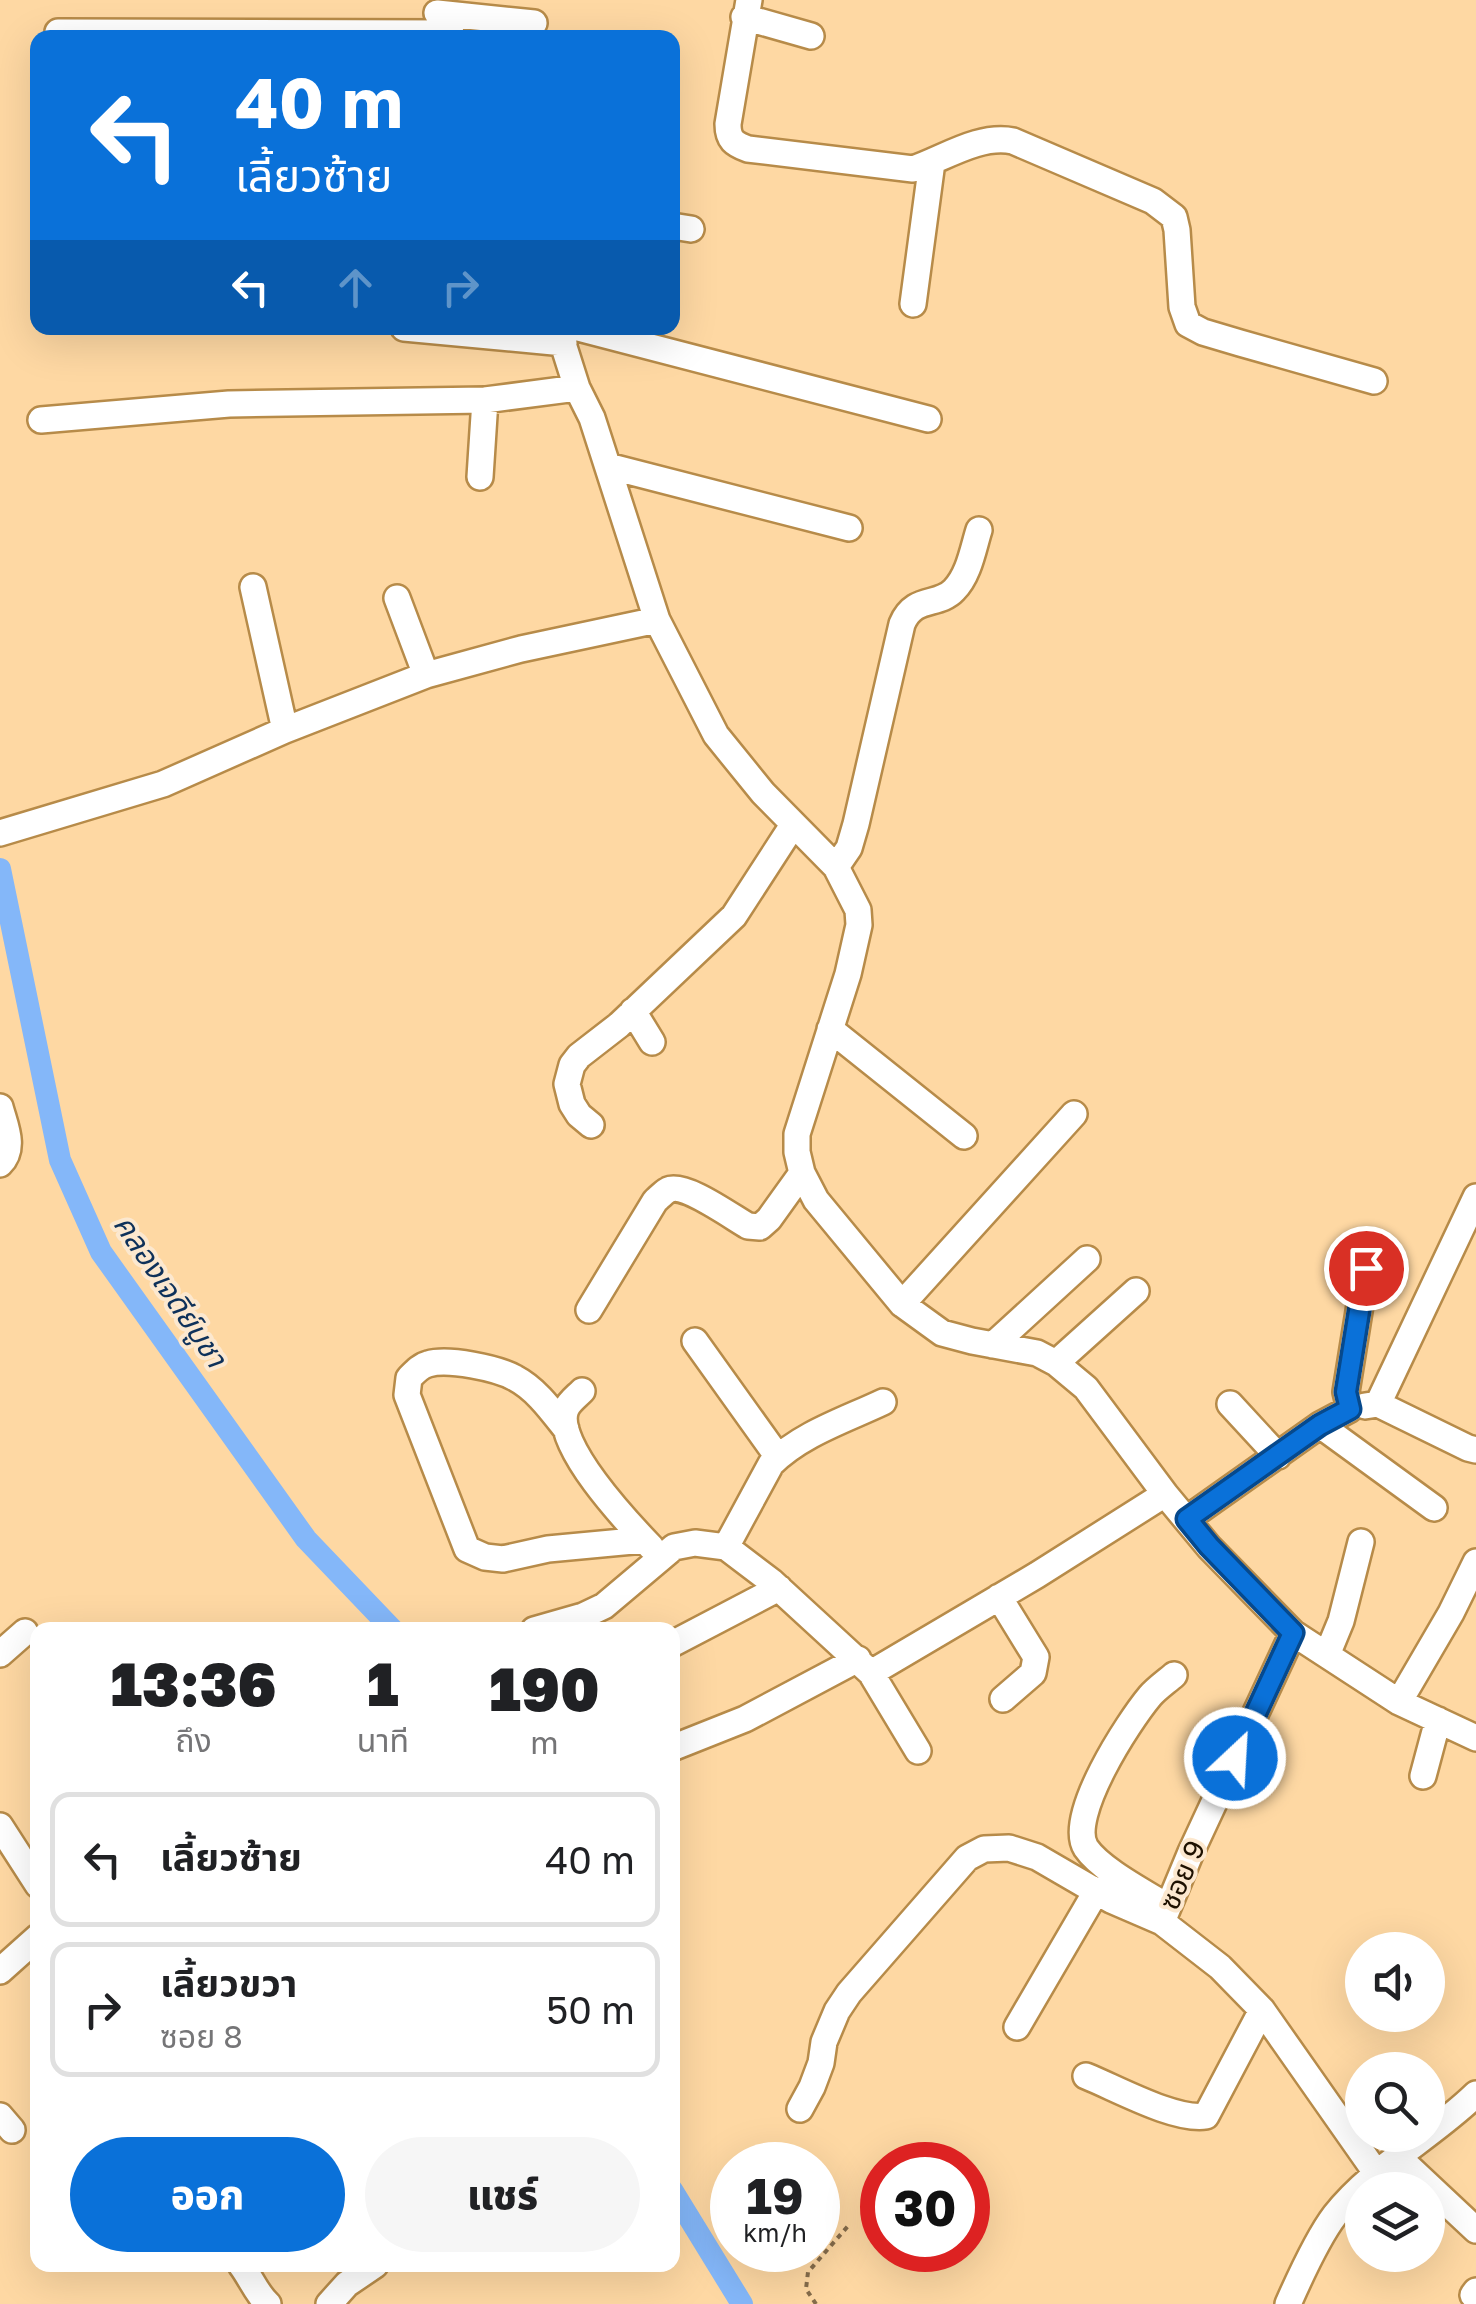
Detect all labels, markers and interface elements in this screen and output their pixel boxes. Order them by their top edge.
text: 40 m [235,59,403,143]
icon: left [70,70,200,200]
text: เลี้ยวซ้าย [235,148,392,202]
icon: left [223,260,278,315]
icon: ahead [328,260,383,315]
icon: right [433,260,488,315]
water label: คลองเจดีย์บูชา [106,1207,236,1375]
pin [1324,1226,1409,1311]
icon: arrive [1339,1241,1394,1296]
text: 13:36 [110,1647,276,1719]
text: 1 [367,1647,399,1719]
text: 190 [489,1652,600,1724]
position arrow [1183,1706,1287,1810]
text: ถึง [175,1721,212,1759]
text: นาที [357,1721,409,1759]
text: m [530,1723,559,1761]
icon: left [75,1832,130,1887]
text: เลี้ยวซ้าย [160,1834,302,1879]
street label: ซอย 9 [1152,1835,1211,1914]
text: 40 m [545,1837,635,1882]
map controls [1345,1932,1445,2272]
button: sound [1345,1932,1445,2032]
text: เลี้ยวขวา [160,1960,297,2005]
icon: right [75,1982,130,2037]
text: 50 m [546,1987,635,2032]
text: ซอย 8 [160,2017,243,2055]
button: search [1345,2052,1445,2152]
button: ออก [70,2137,345,2252]
button: แชร์ [365,2137,640,2252]
speed limit sign: 30 [860,2142,990,2272]
text: 19 [746,2165,804,2225]
button: layers [1345,2172,1445,2272]
text: km/h [743,2217,807,2248]

